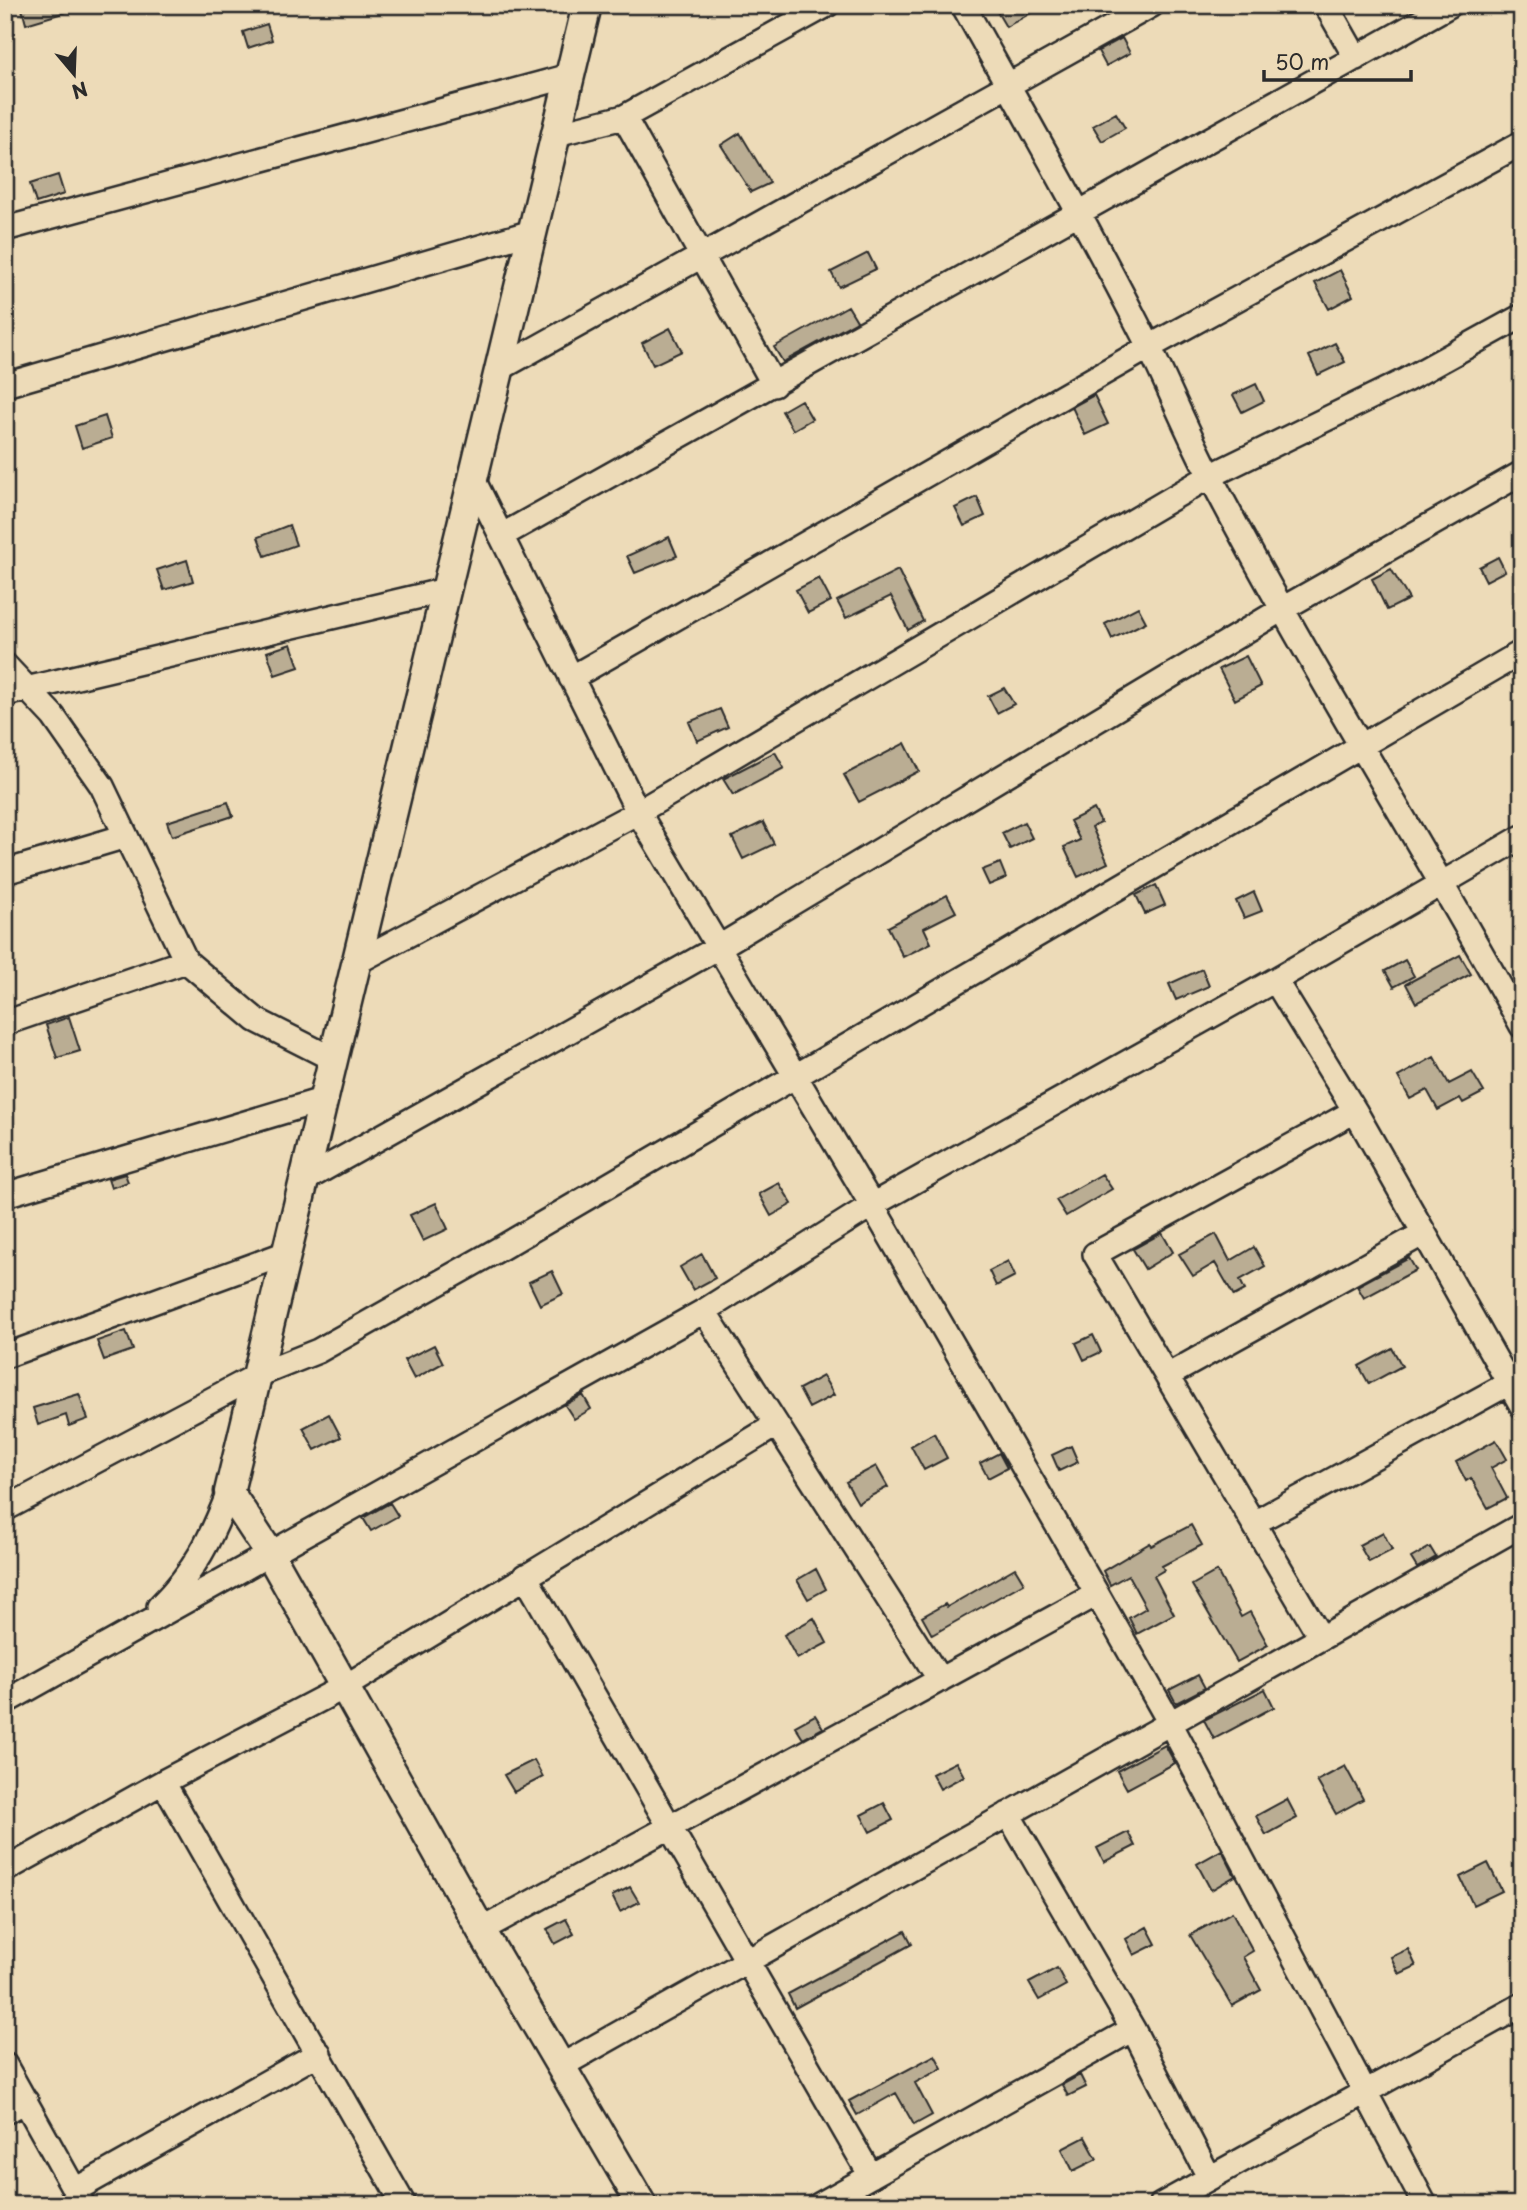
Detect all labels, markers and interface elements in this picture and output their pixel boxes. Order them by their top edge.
north arrow [38,38,108,108]
scale bar [1264,38,1412,82]
text: 50 m [1275,45,1329,77]
text: N [68,75,92,107]

